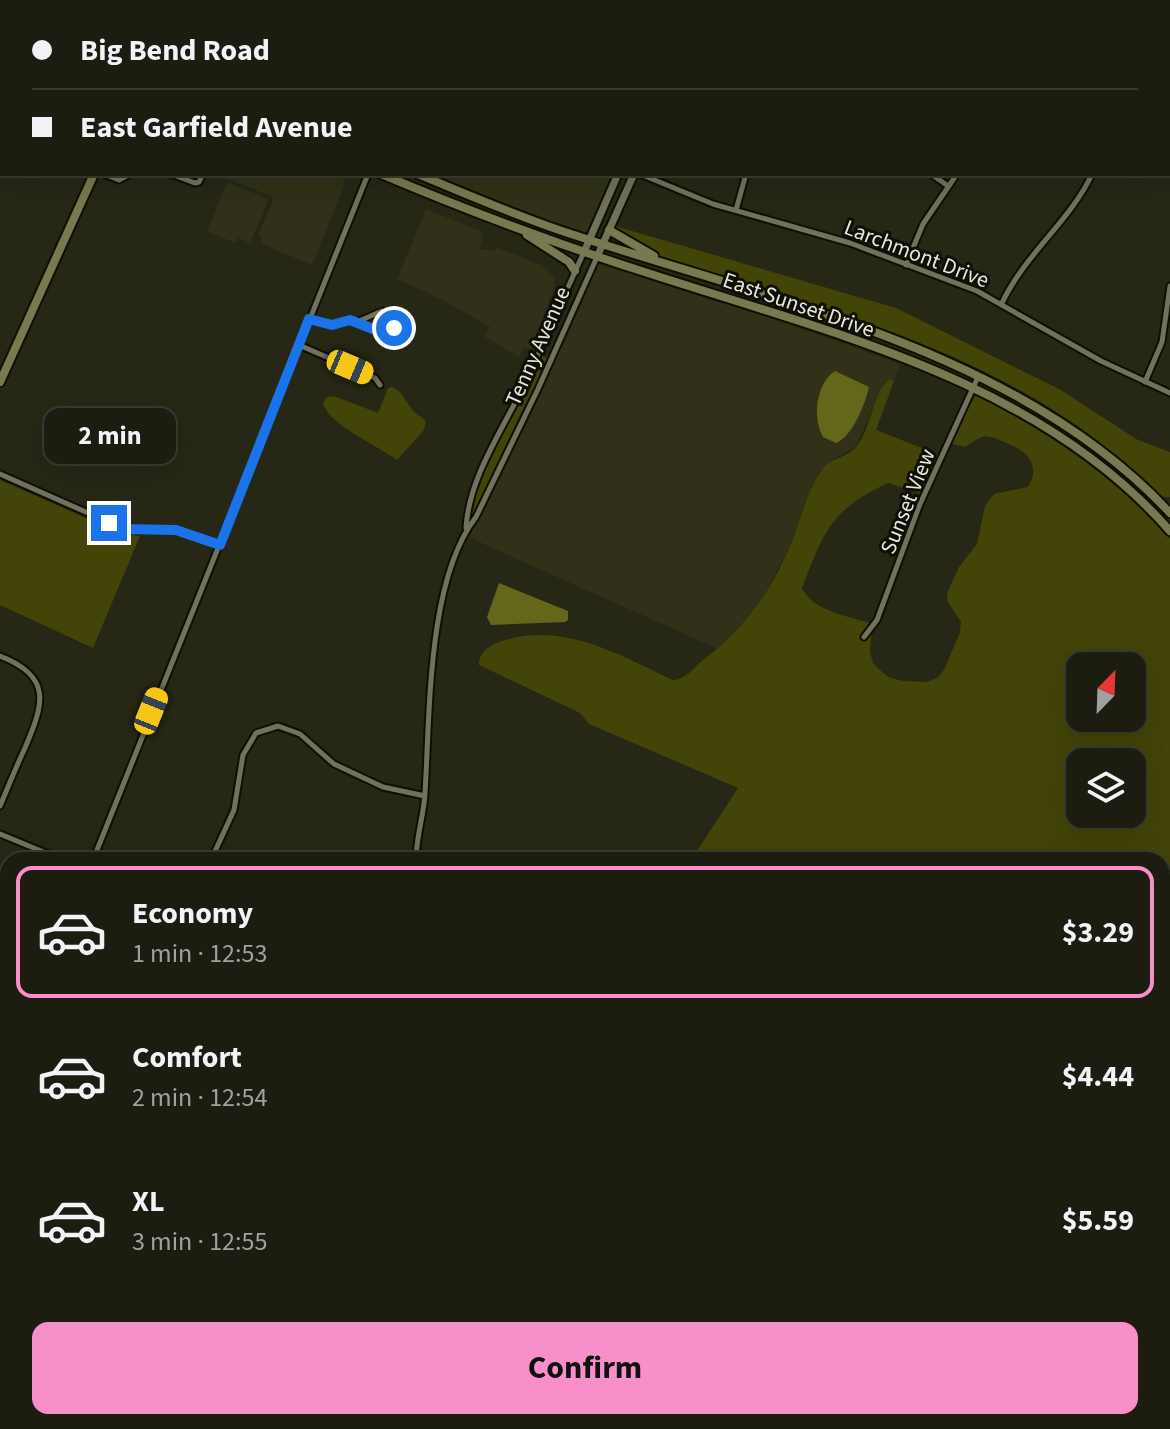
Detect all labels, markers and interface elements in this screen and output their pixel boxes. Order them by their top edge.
text: Big Bend Road [80,29,270,72]
text: East Garfield Avenue [80,106,353,149]
street label: Larchmont Drive [840,212,994,296]
street label: East Sunset Drive [719,264,879,346]
street label: Tenny Avenue [497,281,579,411]
route start [376,310,412,346]
car [323,347,377,387]
callout: 2 min [43,407,175,463]
text: 2 min [78,417,142,454]
street label: Sunset View [872,444,944,559]
route end [91,505,127,541]
north arrow [1066,652,1146,732]
map controls [1066,652,1146,828]
car [131,684,171,738]
button: layers [1066,748,1146,828]
text: Economy [132,892,253,935]
icon: car [36,896,108,968]
text: $3.29 [1062,911,1134,954]
text: 1 min · 12:53 [132,935,267,972]
text: Comfort [132,1036,242,1079]
icon: car [36,1040,108,1112]
text: $4.44 [1062,1055,1134,1098]
text: 2 min · 12:54 [132,1079,267,1116]
text: XL [132,1180,165,1223]
icon: car [36,1184,108,1256]
text: $5.59 [1062,1199,1134,1242]
text: 3 min · 12:55 [132,1223,267,1260]
button: Confirm [32,1322,1138,1414]

